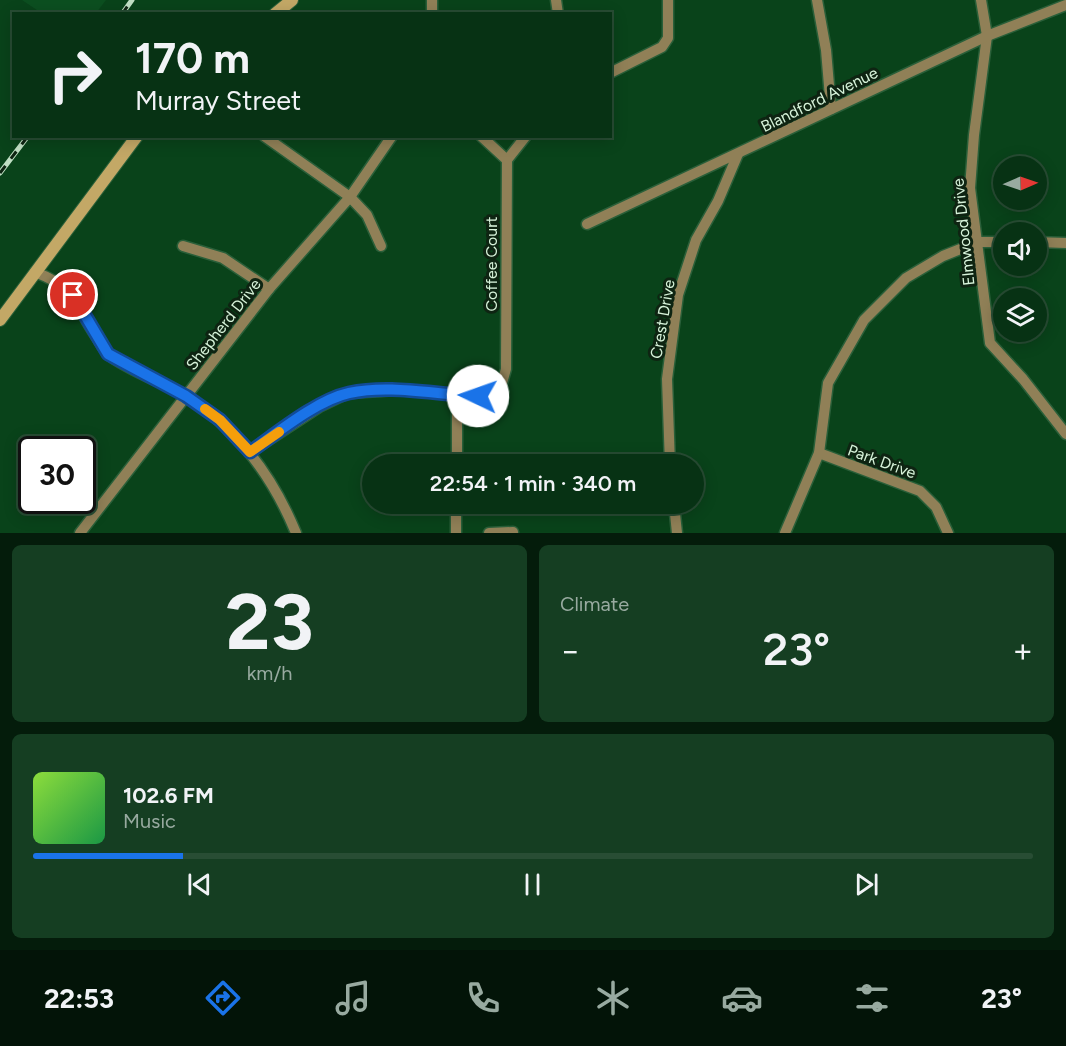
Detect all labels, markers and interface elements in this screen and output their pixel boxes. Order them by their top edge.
text: 170 m [135,33,250,84]
icon: right [36,36,114,114]
street label: Blandford Avenue [758,63,881,136]
text: Murray Street [135,84,301,117]
north arrow [993,156,1047,210]
map controls [993,156,1047,342]
street label: Elmwood Drive [948,177,979,287]
street label: Coffee Court [482,216,501,312]
button: sound [993,222,1047,276]
pin [47,269,98,320]
street label: Shepherd Drive [182,275,265,374]
icon: arrive [56,278,89,311]
street label: Crest Drive [646,278,679,360]
button: layers [993,288,1047,342]
position arrow [446,364,510,428]
speed limit sign: 30 [18,436,96,514]
street label: Park Drive [845,440,919,483]
text: 22:54 · 1 min · 340 m [430,470,636,497]
text: 23 [225,575,314,669]
text: Climate [560,592,629,616]
text: 23° [763,622,830,676]
text: − [560,631,581,670]
text: + [1012,631,1033,670]
text: km/h [247,661,292,685]
text: 102.6 FM [123,782,214,809]
text: Music [123,809,176,833]
icon: previous [183,868,216,901]
icon: pause [516,868,549,901]
icon: next [850,868,883,901]
icon: directions [202,977,244,1019]
icon: music [332,977,374,1019]
icon: phone [462,977,504,1019]
icon: climate [592,977,634,1019]
icon: car [721,977,763,1019]
icon: filters [851,977,893,1019]
text: 22:53 [44,982,114,1015]
text: 23° [981,982,1022,1015]

